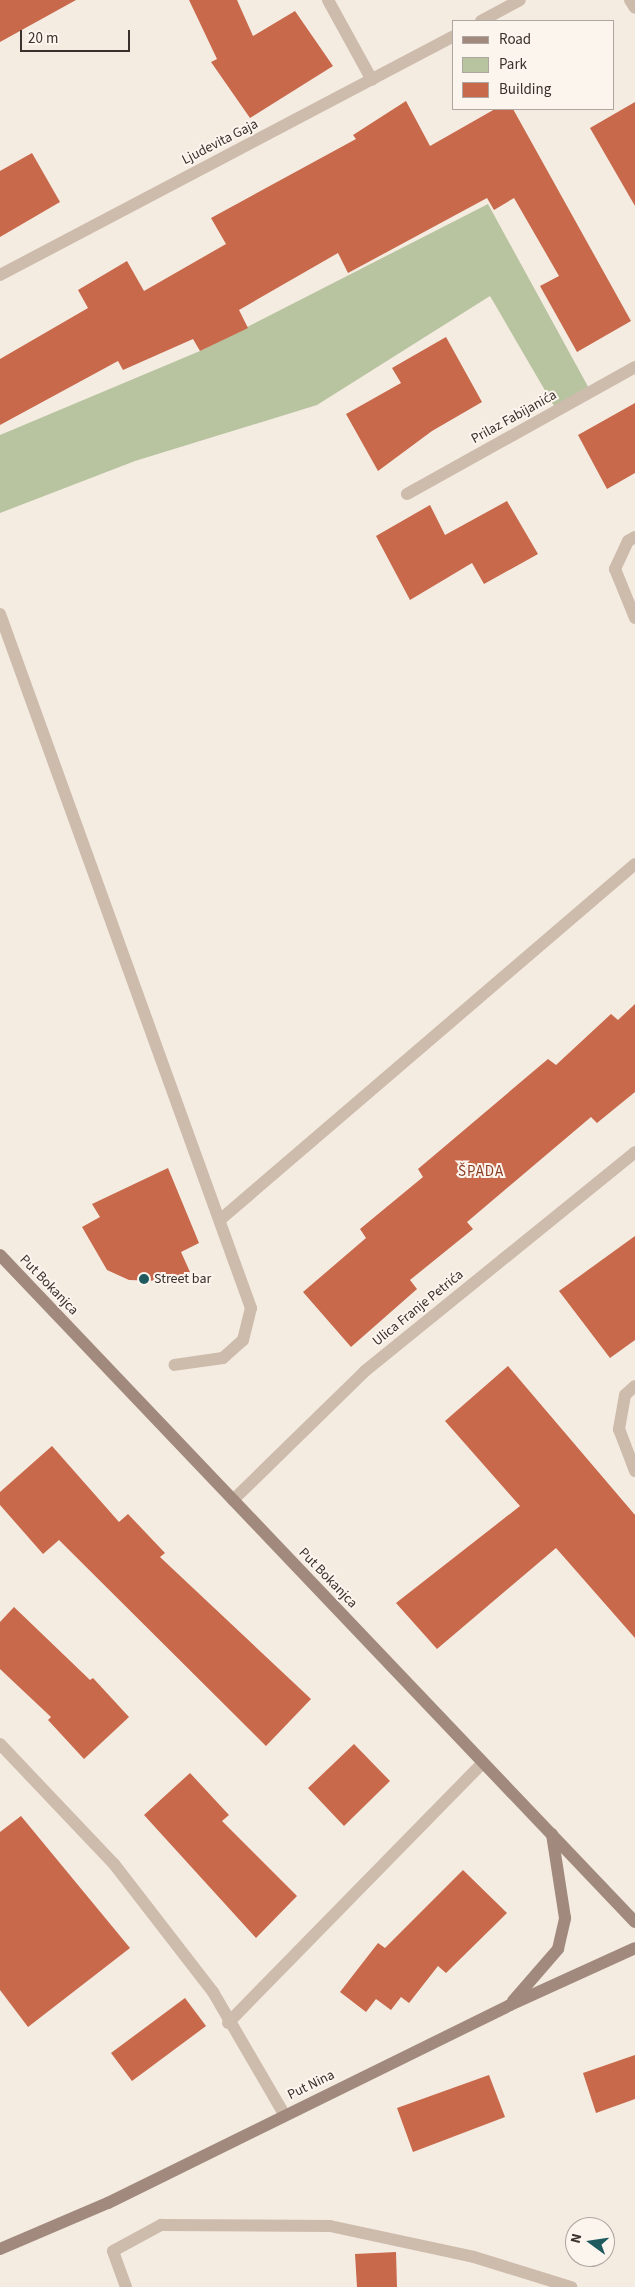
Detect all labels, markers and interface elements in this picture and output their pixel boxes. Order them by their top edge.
scale bar [22,20,132,52]
legend [452,20,615,110]
text: 20 m [28,28,58,49]
text: Road [499,29,531,50]
text: Park [499,54,527,75]
text: Building [499,79,551,100]
street label: Ljudevita Gaja [179,116,261,168]
street label: Prilaz Fabijanića [468,387,560,447]
district label: ŠPADA [457,1163,505,1181]
street label: Put Bokanjca [16,1251,82,1319]
street label: Ulica Franje Petrića [369,1266,467,1350]
place label: Street bar [154,1271,211,1287]
marker: Street bar [138,1273,150,1285]
street label: Put Bokanjca [295,1544,361,1612]
street label: Put Nina [285,2066,337,2104]
north arrow [565,2217,615,2267]
text: N [566,2232,587,2246]

